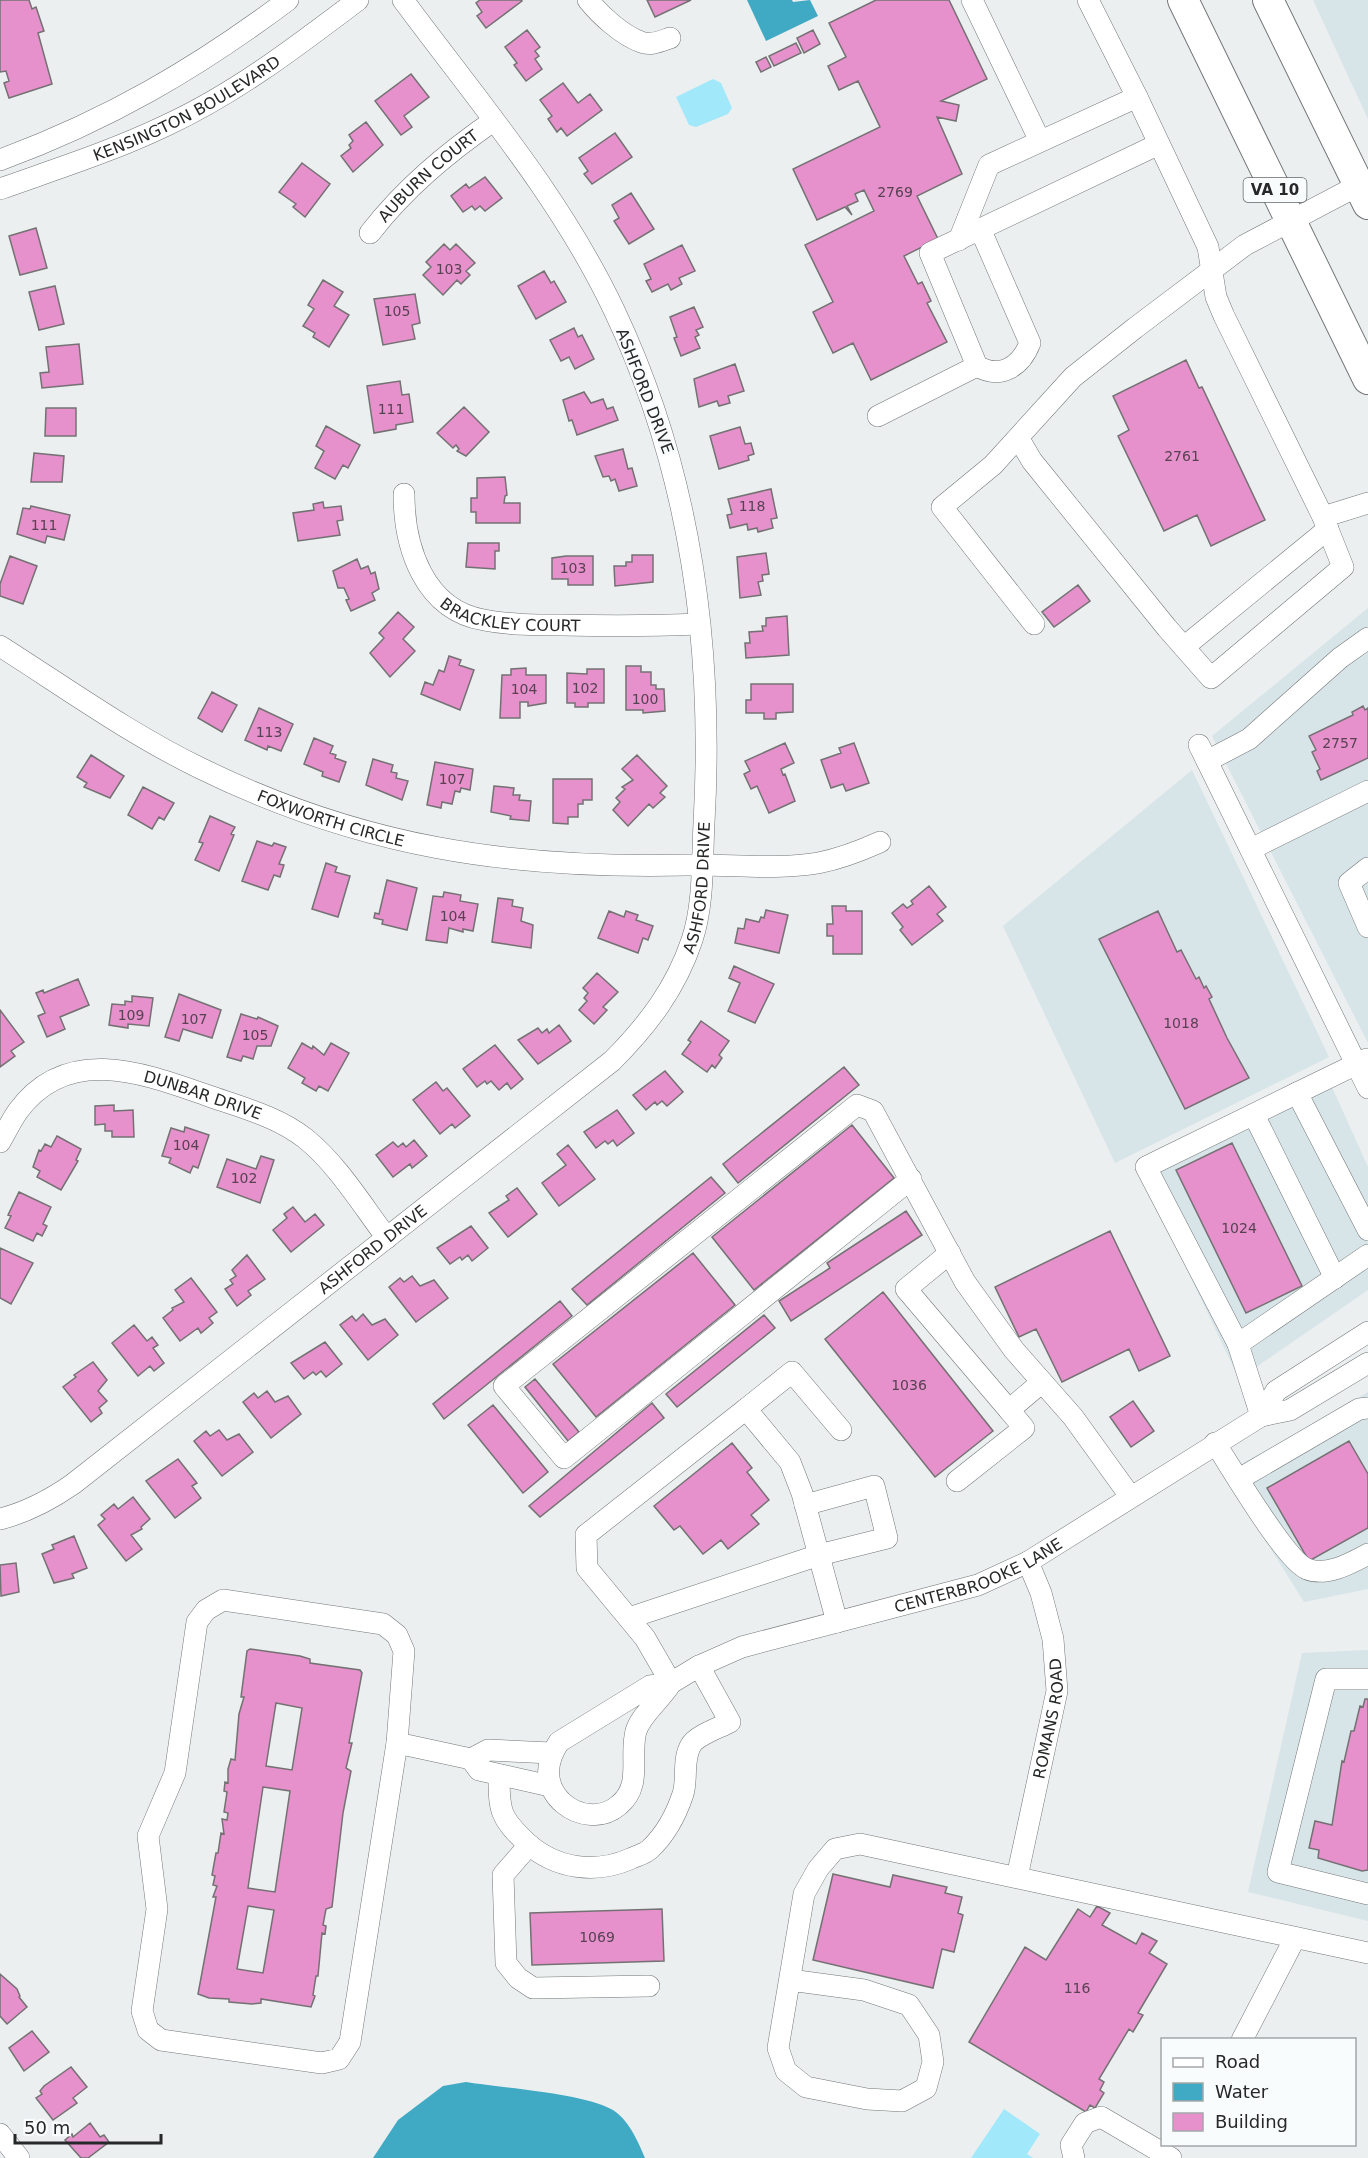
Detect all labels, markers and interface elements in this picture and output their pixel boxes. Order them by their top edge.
street label: KENSINGTON BOULEVARD [90,51,284,165]
street label: AUBURN COURT [374,125,482,226]
road number: VA 10 [1244,178,1306,202]
house number: 2769 [877,184,913,200]
house number: 103 [436,261,462,277]
house number: 105 [384,303,410,319]
street label: ASHFORD DRIVE [612,326,678,456]
house number: 111 [378,401,404,417]
house number: 2761 [1164,448,1200,464]
house number: 118 [739,498,765,514]
house number: 111 [31,517,57,533]
house number: 103 [560,560,586,576]
street label: BRACKLEY COURT [437,593,581,635]
house number: 102 [572,680,598,696]
house number: 104 [511,681,537,697]
house number: 100 [632,691,658,707]
house number: 113 [256,724,282,740]
house number: 2757 [1322,735,1358,751]
house number: 107 [439,771,465,787]
street label: FOXWORTH CIRCLE [255,786,406,850]
street label: ASHFORD DRIVE [679,821,714,956]
house number: 104 [440,908,466,924]
house number: 109 [118,1007,144,1023]
house number: 107 [181,1011,207,1027]
house number: 1018 [1163,1015,1199,1031]
house number: 105 [242,1027,268,1043]
street label: DUNBAR DRIVE [142,1066,265,1123]
house number: 104 [173,1137,199,1153]
house number: 102 [231,1170,257,1186]
street label: ASHFORD DRIVE [314,1201,430,1297]
house number: 1024 [1221,1220,1257,1236]
house number: 1036 [891,1377,927,1393]
street label: CENTERBROOKE LANE [892,1534,1065,1616]
street label: ROMANS ROAD [1029,1657,1067,1780]
house number: 1069 [579,1929,615,1945]
house number: 116 [1064,1980,1090,1996]
legend [1161,2038,1356,2146]
text: Road [1215,2051,1260,2072]
text: Water [1215,2081,1269,2102]
scale bar [15,2107,160,2145]
text: Building [1215,2111,1288,2132]
text: 50 m [24,2117,70,2138]

